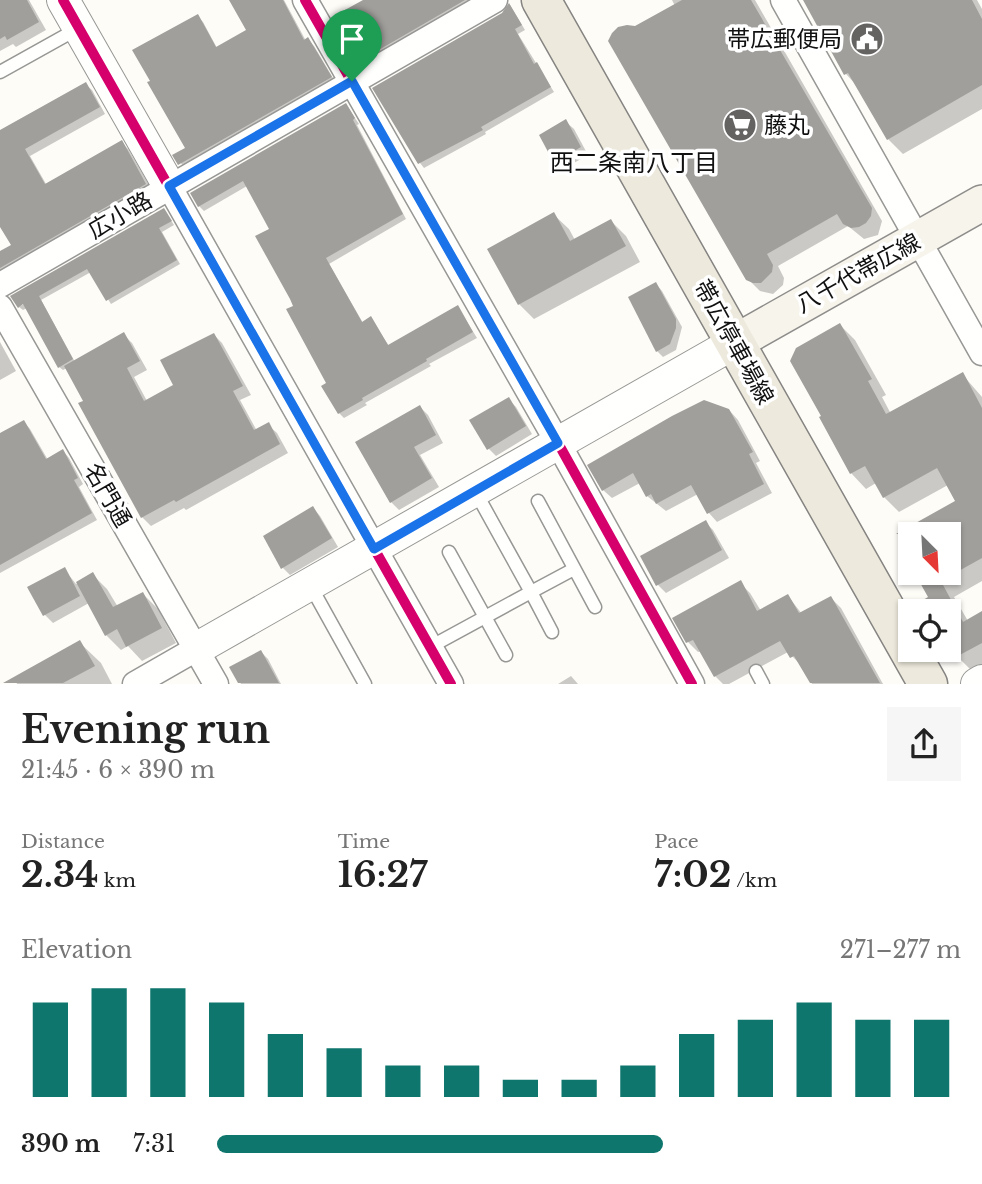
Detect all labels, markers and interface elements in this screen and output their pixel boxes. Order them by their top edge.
pin [322,9,382,81]
icon: arrive [333,20,371,58]
public building icon: 帯広郵便局 [848,20,886,58]
place label: 帯広郵便局 [727,25,842,53]
supermarket icon: 藤丸 [721,106,759,144]
place label: 藤丸 [764,111,810,139]
district label: 西二条南八丁目 [550,148,718,177]
street label: 広小路 [83,186,157,244]
street label: 八千代帯広線 [791,227,925,319]
street label: 帯広停車場線 [688,275,780,409]
street label: 名門通 [79,458,137,532]
north arrow [898,522,961,584]
map controls [898,522,961,662]
button: locate [898,599,961,662]
text: Evening run [21,706,270,753]
button: share [887,707,961,781]
text: 21:45 · 6 × 390 m [21,756,215,784]
text: Distance [21,830,105,853]
text: Time [338,830,390,853]
text: Pace [654,830,699,853]
text: 2.34 [21,853,98,896]
text: 16:27 [338,853,427,896]
text: 7:02 [654,853,732,896]
text: km [98,869,136,892]
text: /km [732,869,777,892]
text: Elevation [21,936,132,964]
text: 271–277 m [840,936,961,964]
text: 390 m [21,1130,100,1158]
text: 7:31 [133,1130,176,1158]

